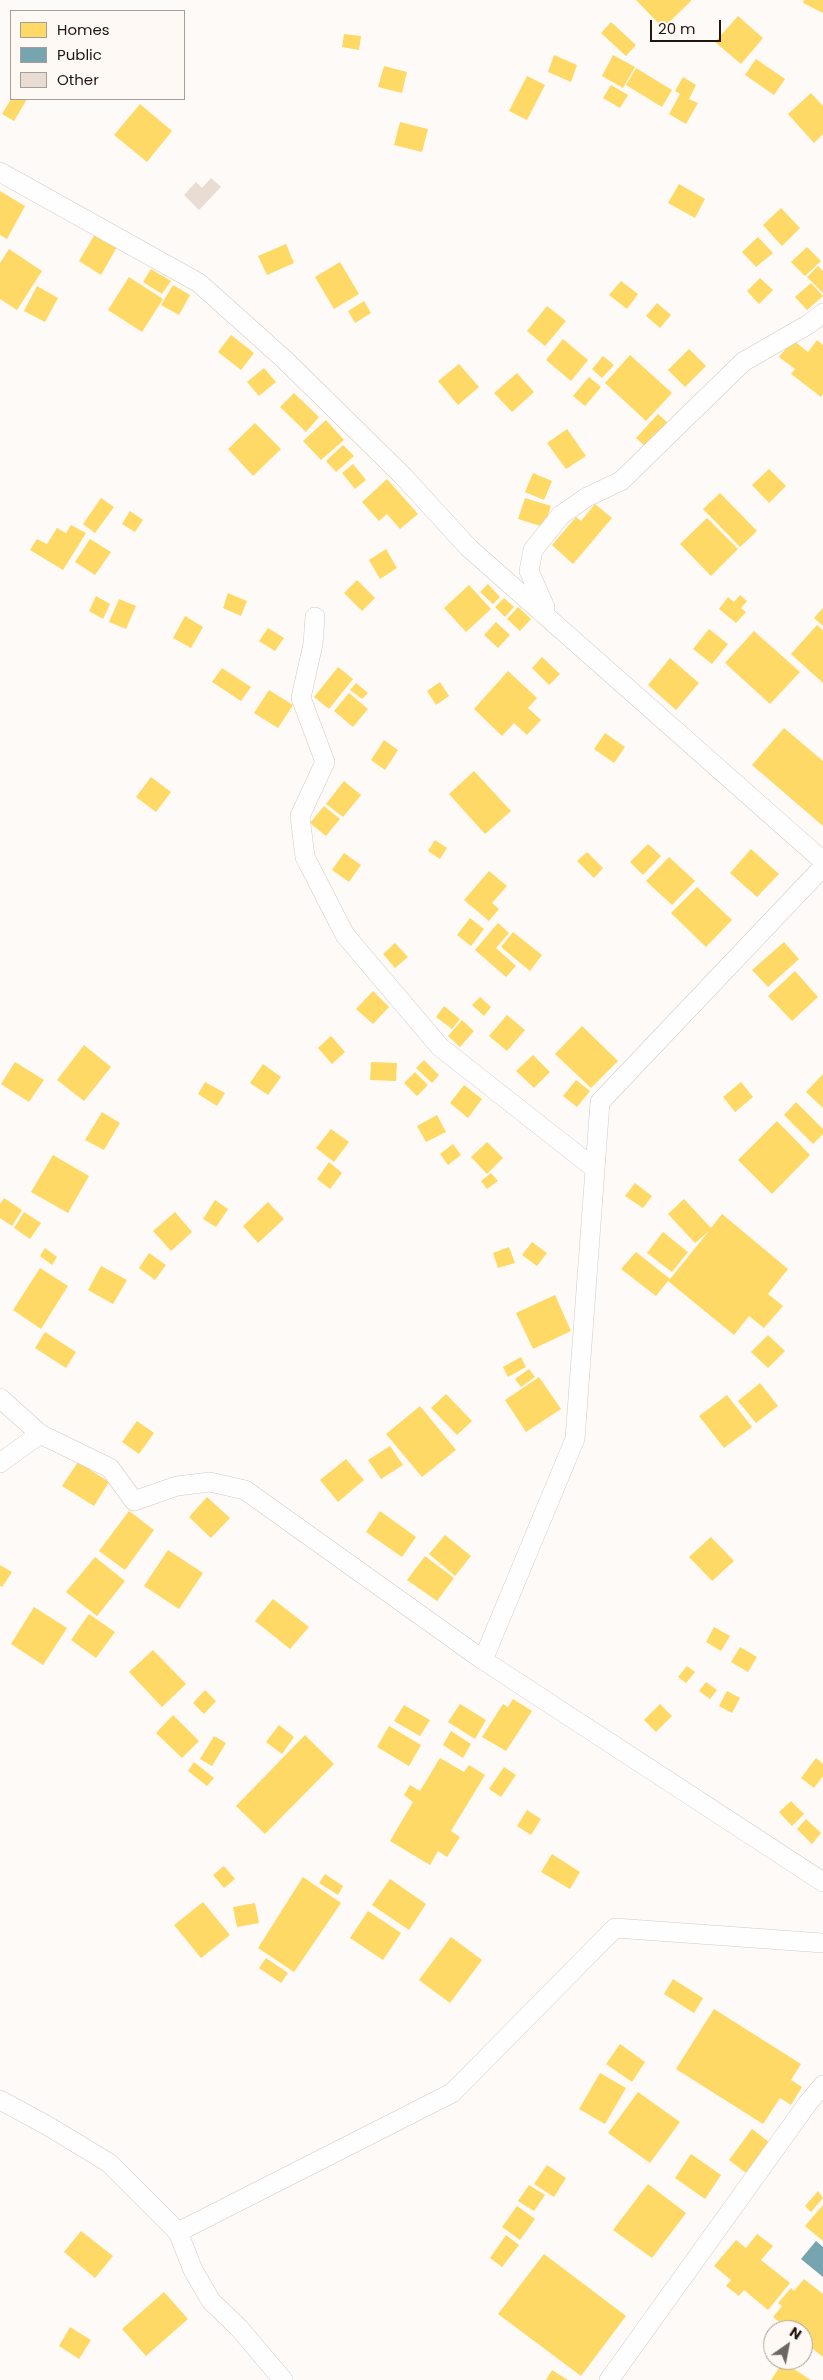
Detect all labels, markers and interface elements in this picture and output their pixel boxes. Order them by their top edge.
legend [10,10,185,100]
scale bar [653,10,724,42]
text: 20 m [658,18,696,39]
text: Homes [57,19,110,40]
text: Public [57,44,102,65]
text: Other [57,69,99,90]
north arrow [763,2320,813,2370]
text: N [786,2322,805,2345]

